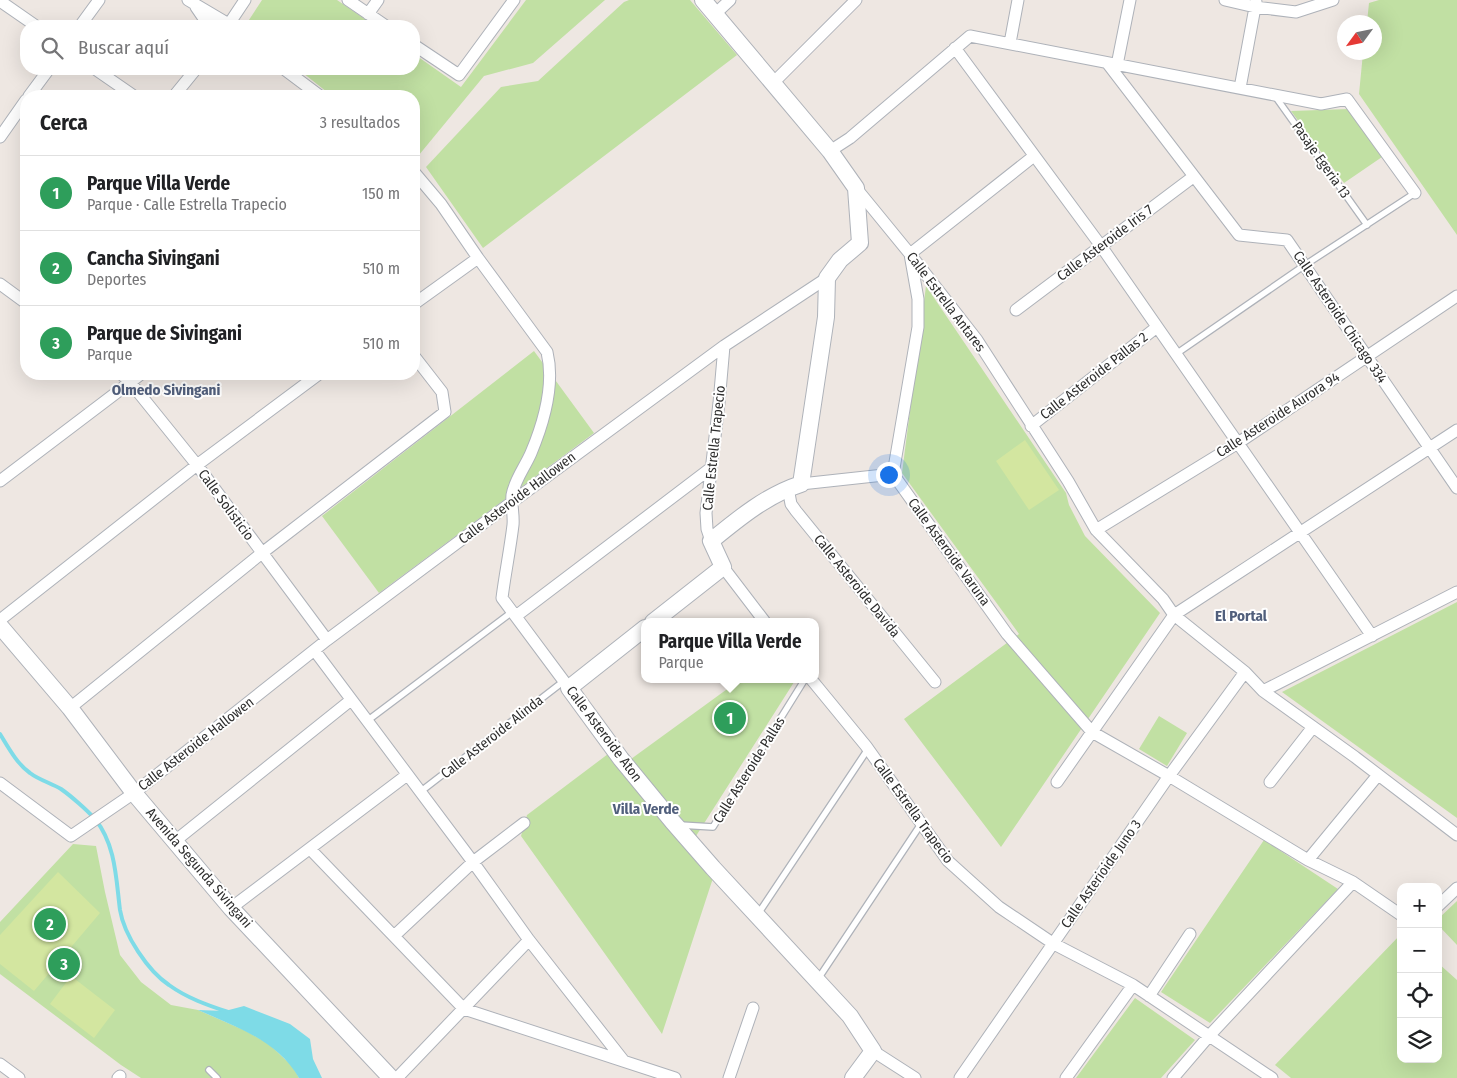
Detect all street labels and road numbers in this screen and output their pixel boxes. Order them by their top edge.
street label: Pasaje Egeria 13 [1288,118,1354,202]
street label: Calle Asteroide Iris 7 [1054,201,1157,285]
street label: Calle Asteroide Chicago 334 [1289,248,1391,386]
street label: Calle Estrella Antares [903,249,989,355]
street label: Calle Asteroide Pallas 2 [1037,329,1151,423]
street label: Calle Asteroide Aurora 94 [1213,369,1343,461]
street label: Calle Estrella Trapecio [699,385,729,511]
street label: Calle Asteroide Hallowen [455,448,579,548]
street label: Calle Solisticio [195,466,257,544]
street label: Calle Asteroide Varuna [904,495,994,609]
street label: Calle Asteroide Davida [810,531,904,641]
street label: Calle Asteroide Aton [562,683,646,785]
street label: Calle Asteroide Alinda [437,692,547,782]
street label: Calle Asteroide Hallowen [135,693,257,795]
street label: Calle Asteroide Pallas [709,714,789,826]
street label: Calle Estrella Trapecio [869,755,957,867]
street label: Avenida Segunda Sivingani [142,805,256,931]
street label: Calle Asterioide Juno 3 [1057,817,1145,931]

